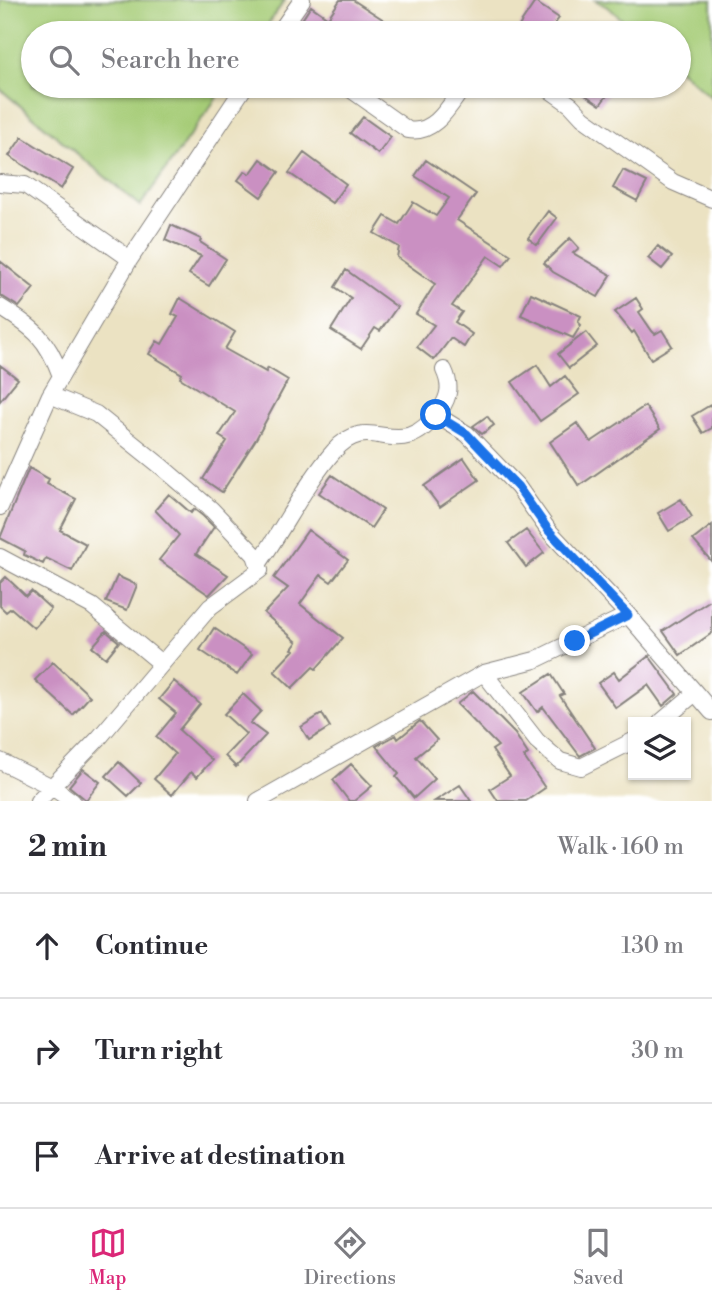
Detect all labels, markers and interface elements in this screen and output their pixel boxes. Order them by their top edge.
search box [21,21,691,98]
icon: search [45,41,83,79]
text: Search here [101,44,240,76]
route start [420,399,451,430]
route end [559,625,590,656]
map controls [628,717,691,780]
button: layers [628,717,691,780]
text: 2 min [28,828,107,866]
text: Walk · 160 m [558,833,684,861]
icon: ahead [28,927,66,965]
text: Continue [95,930,208,962]
text: 130 m [621,932,684,960]
icon: right [28,1032,66,1070]
text: Turn right [95,1035,223,1067]
text: 30 m [631,1037,684,1065]
icon: arrive [28,1137,66,1175]
text: Arrive at destination [95,1140,345,1172]
tab: Map [89,1224,127,1290]
tab: Directions [304,1224,396,1290]
tab: Saved [573,1224,623,1290]

